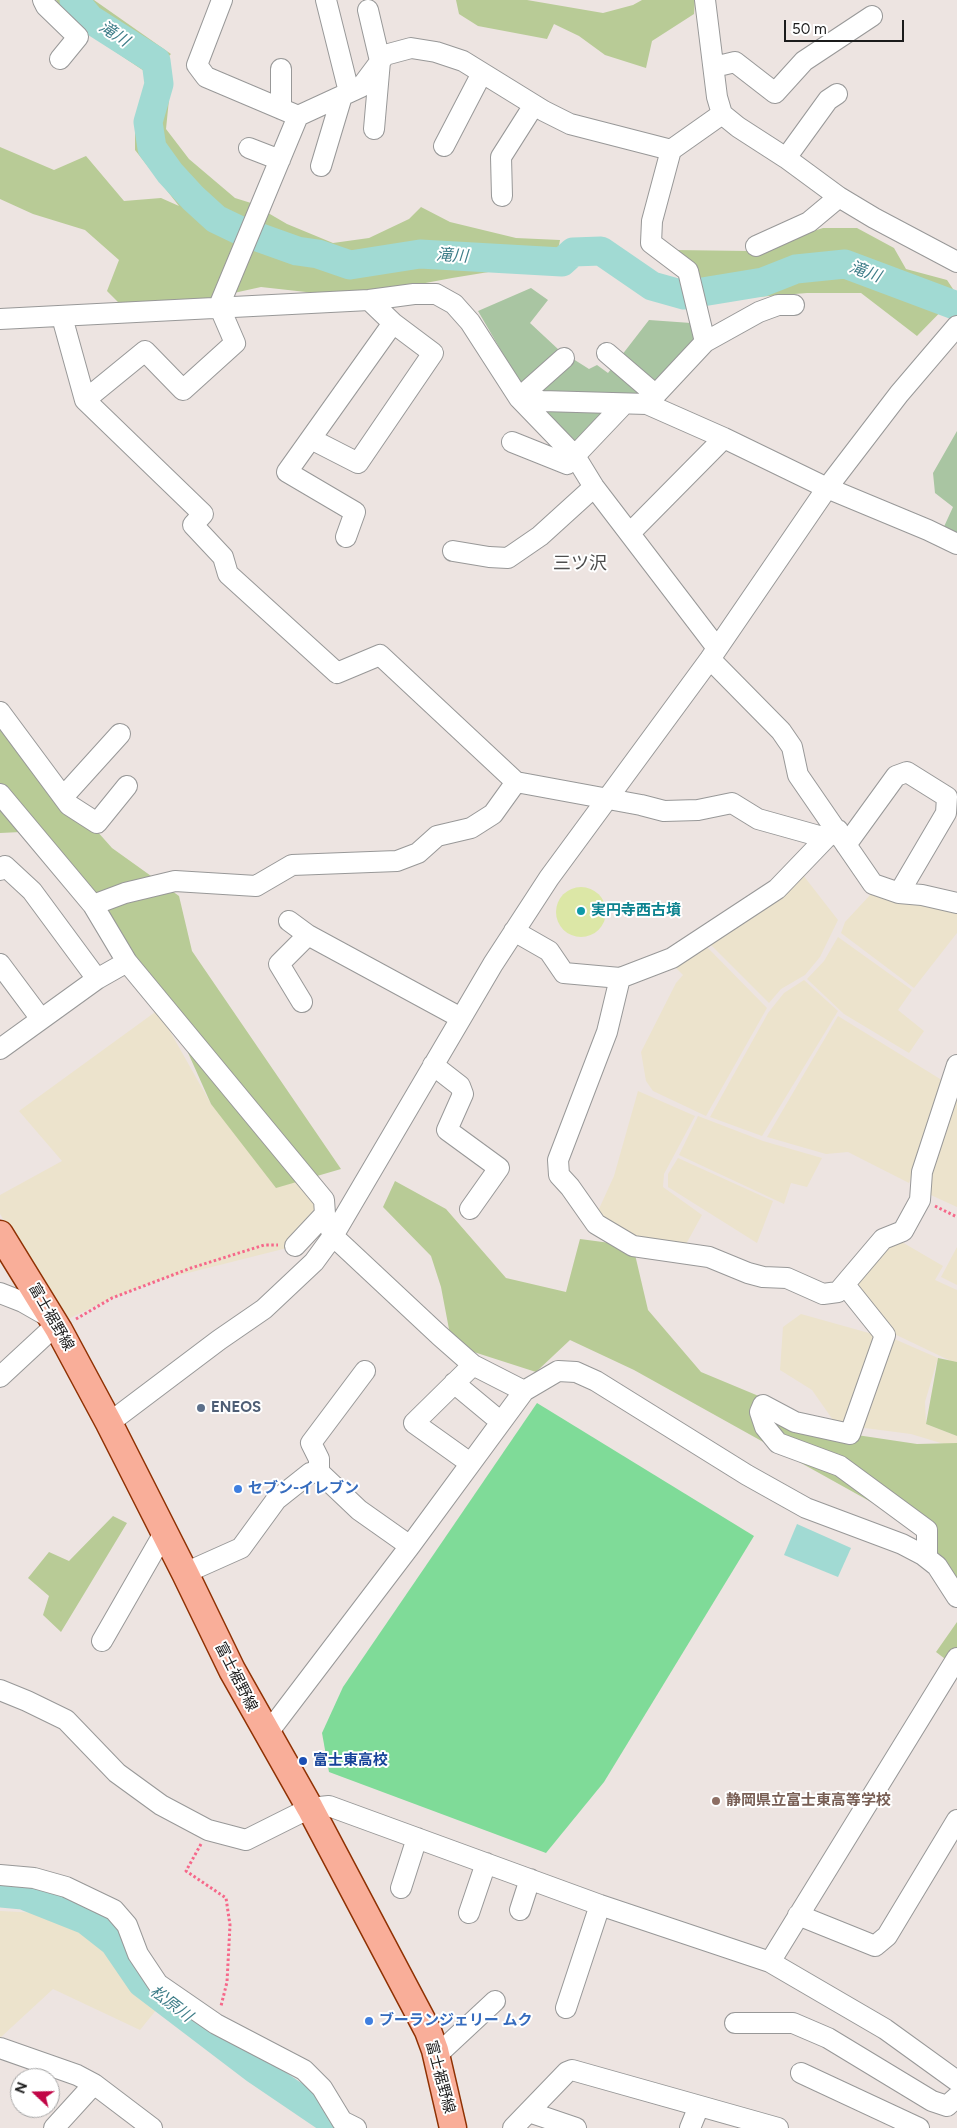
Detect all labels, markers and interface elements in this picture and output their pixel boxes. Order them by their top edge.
scale bar [787,10,907,42]
water label: 滝川 [95,17,133,51]
text: 50 m [792,20,827,38]
water label: 滝川 [436,246,468,266]
water label: 滝川 [847,258,883,286]
district label: 三ツ沢 [553,553,607,575]
place label: 実円寺西古墳 [591,902,681,920]
marker: 実円寺西古墳 [575,905,587,917]
street label: 富士裾野線 [24,1280,78,1354]
place label: ENEOS [211,1399,261,1417]
marker: ENEOS [195,1402,207,1414]
place label: セブン-イレブン [248,1480,359,1498]
marker: セブン-イレブン [232,1483,244,1495]
street label: 富士裾野線 [211,1640,261,1714]
place label: 富士東高校 [313,1752,388,1770]
marker: 富士東高校 [297,1755,309,1767]
place label: 静岡県立富士東高等学校 [726,1792,891,1810]
marker: 静岡県立富士東高等学校 [710,1795,722,1807]
water label: 松原川 [146,1982,196,2026]
place label: ブーランジェリー ムク [379,2012,533,2030]
marker: ブーランジェリー ムク [363,2015,375,2027]
street label: 富士裾野線 [422,2038,458,2116]
north arrow [10,2068,60,2118]
text: N [12,2080,31,2096]

